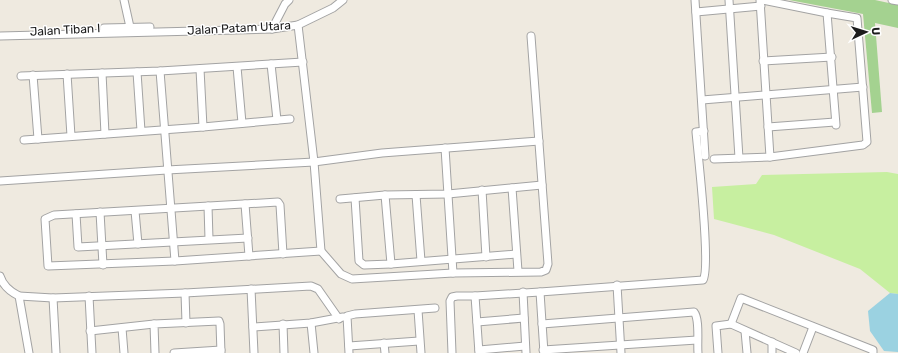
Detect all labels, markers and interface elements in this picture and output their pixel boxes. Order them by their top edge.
north arrow [846,12,886,52]
street label: Jalan Patam Utara [187,18,291,38]
street label: Jalan Tiban I [29,21,101,39]
text: U [869,27,882,36]

